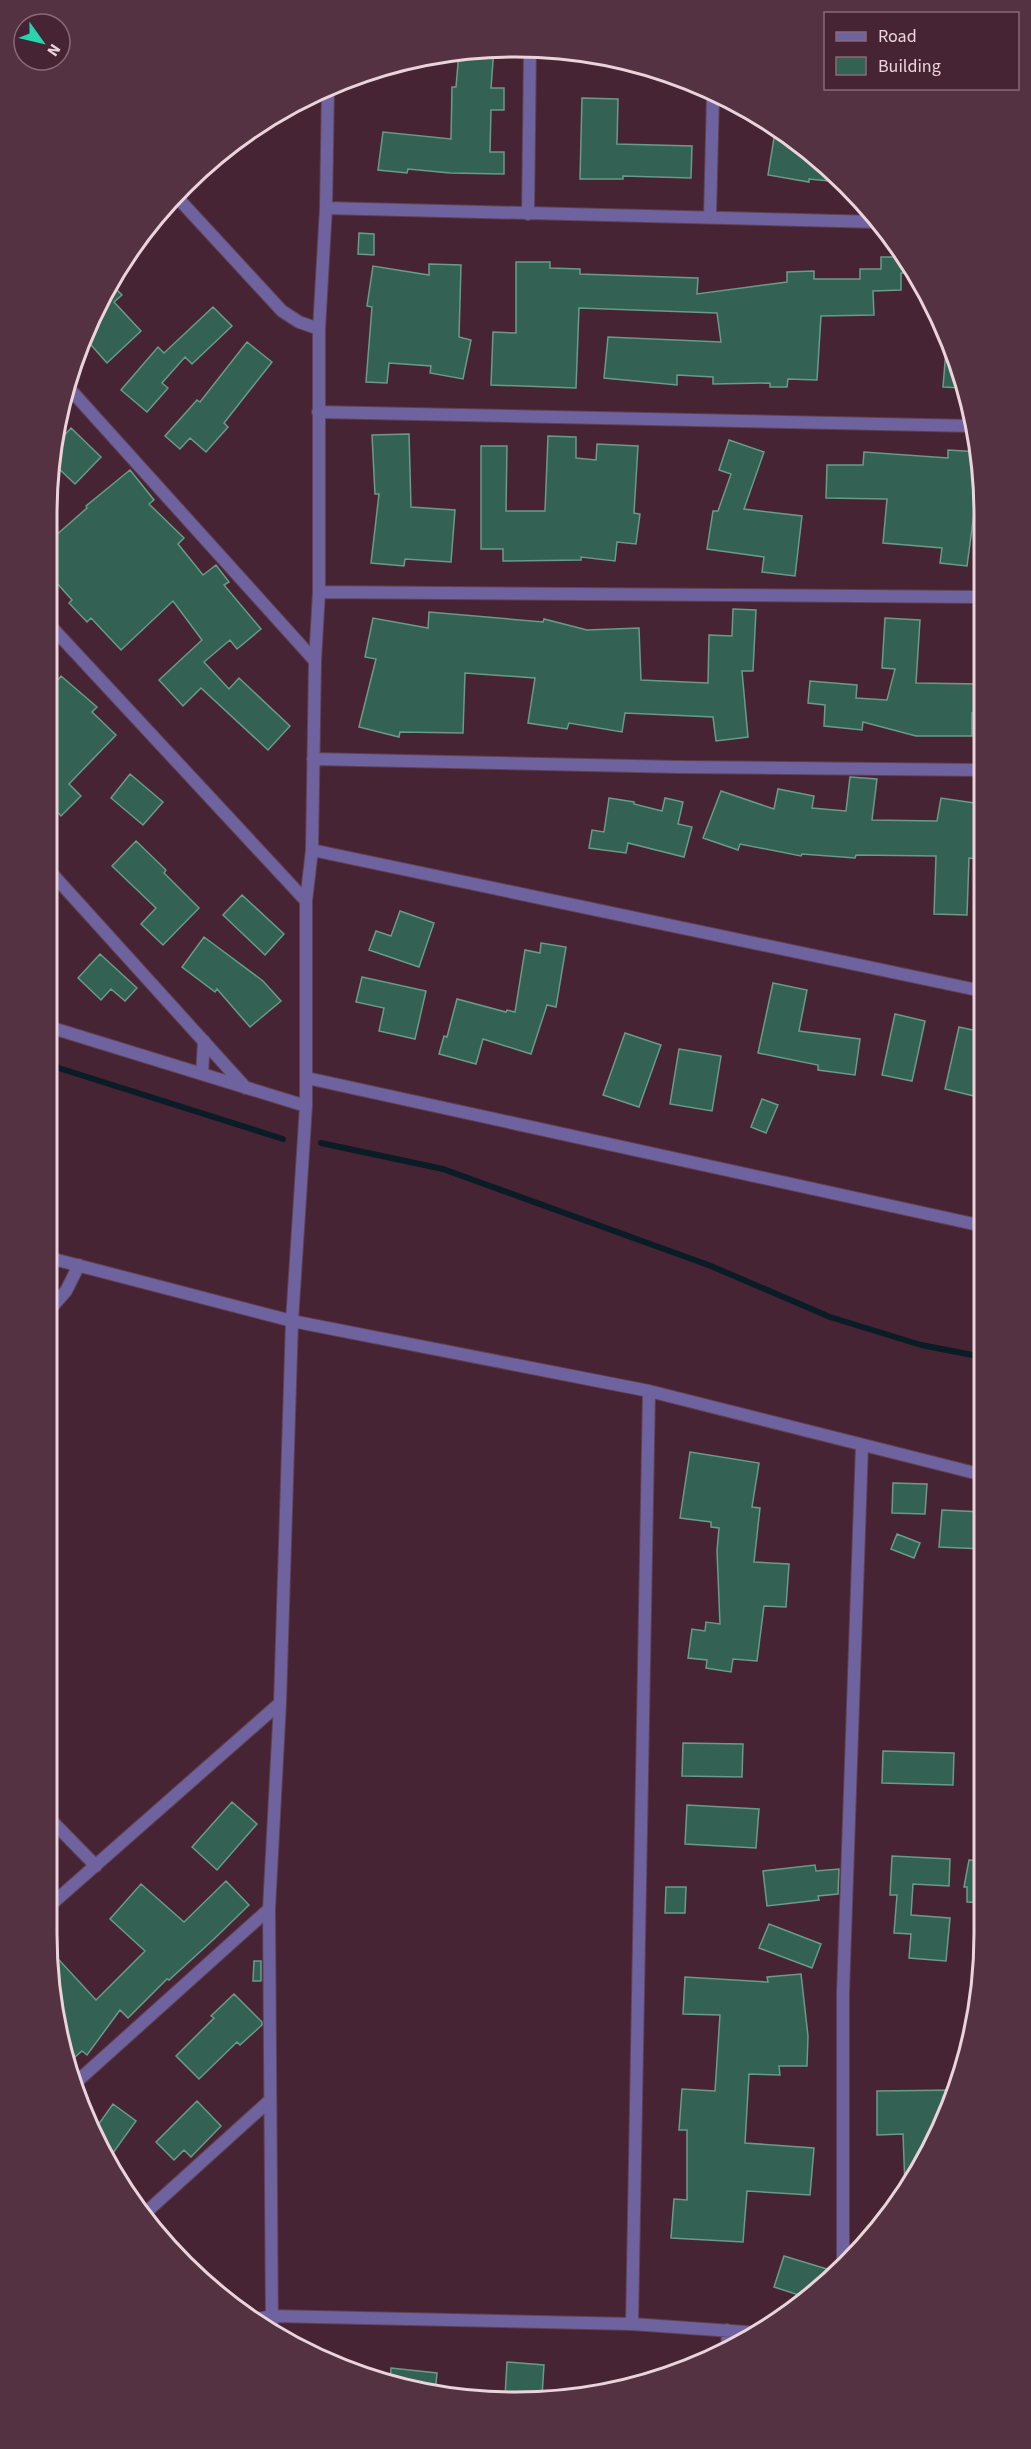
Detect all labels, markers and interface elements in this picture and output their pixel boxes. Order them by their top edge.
north arrow [12,12,72,72]
legend [824,12,1019,90]
text: Road [878,24,917,49]
text: N [42,39,66,60]
text: Building [878,54,941,79]

